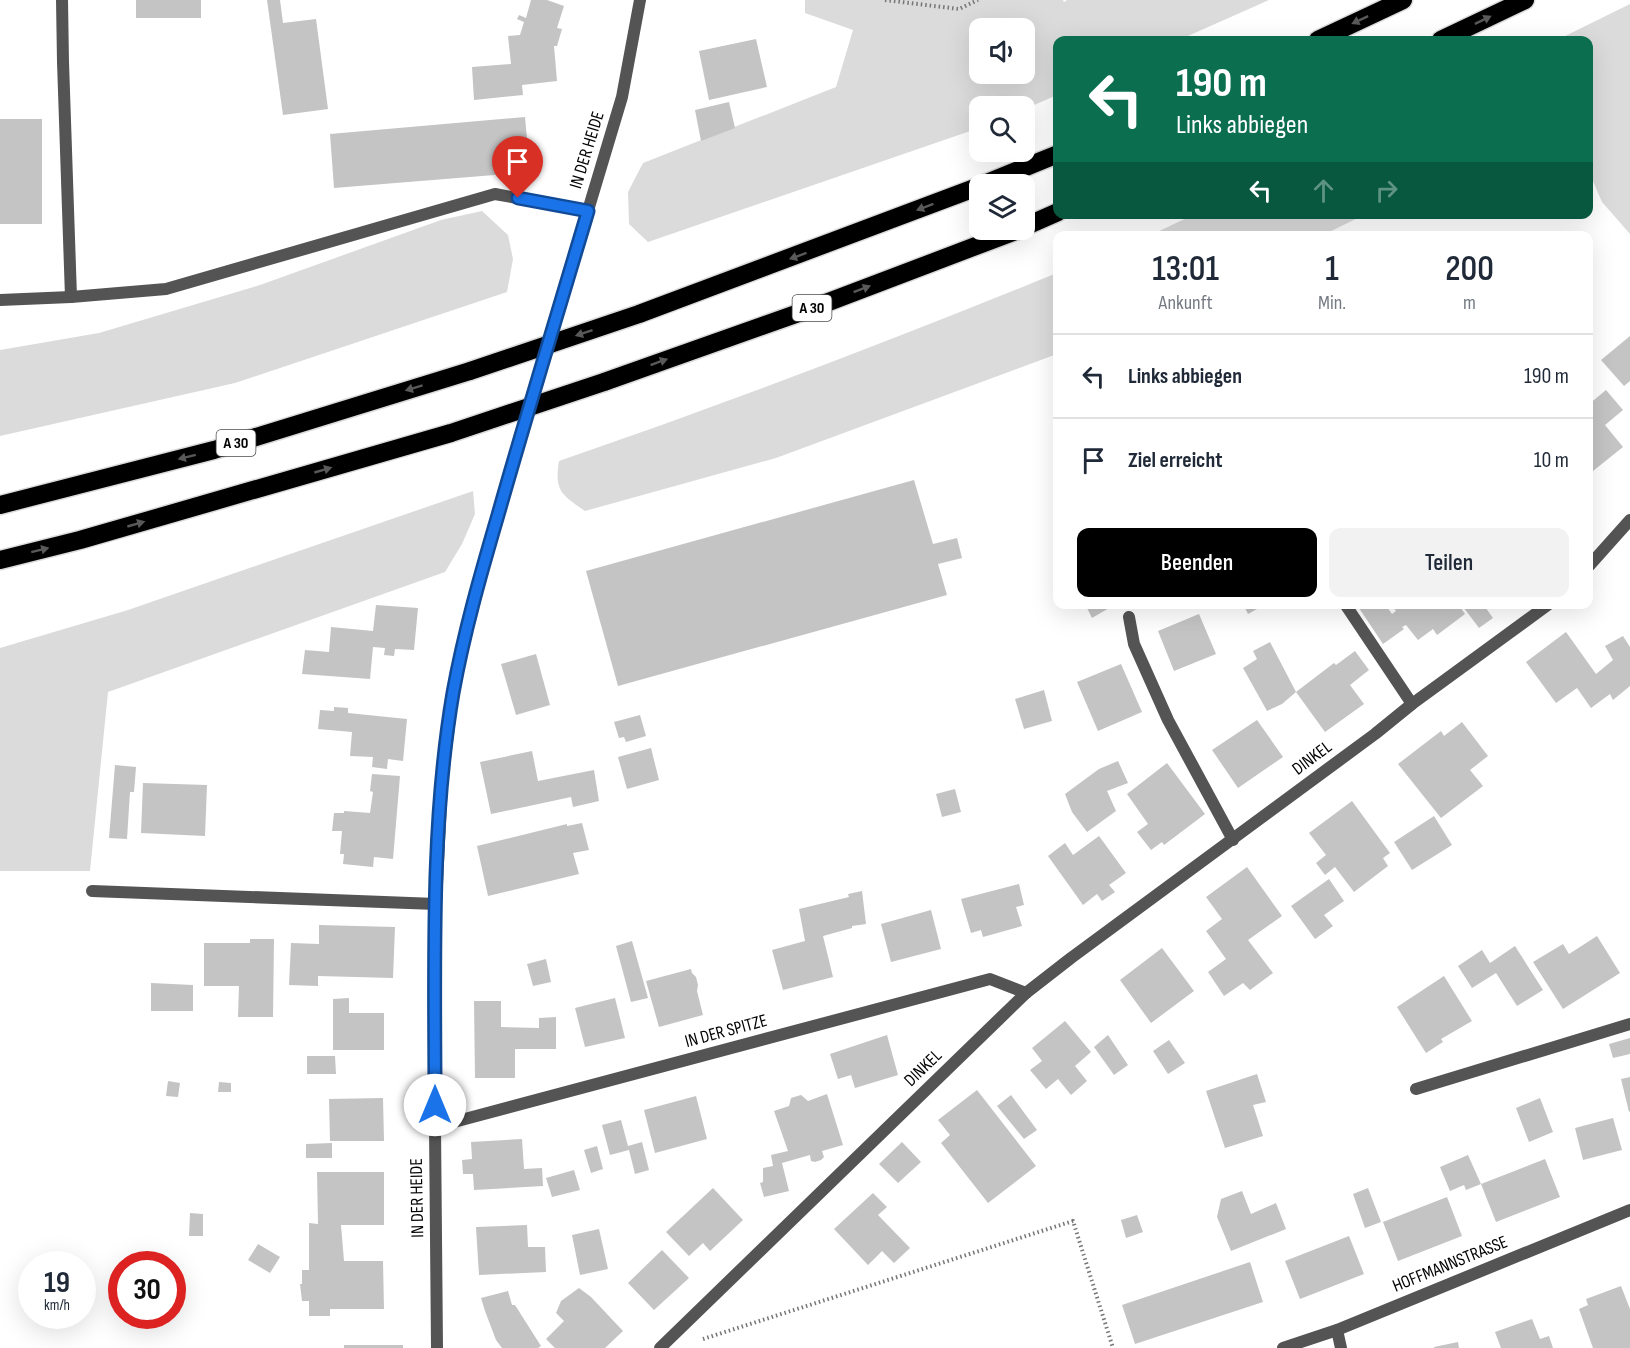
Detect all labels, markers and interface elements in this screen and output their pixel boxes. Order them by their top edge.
one-way arrow [1352,16,1369,25]
one-way arrow [1475,16,1492,25]
map controls [969,18,1035,240]
button: sound [969,18,1035,84]
text: 190 m [1176,58,1267,109]
icon: left [1077,60,1155,138]
button: search [969,96,1035,162]
street label: IN DER HEIDE [565,109,609,191]
text: Links abbiegen [1176,109,1308,141]
pin [492,136,543,198]
icon: arrive [501,145,534,178]
button: layers [969,174,1035,240]
icon: left [1244,174,1277,207]
icon: ahead [1307,174,1340,207]
icon: right [1370,174,1403,207]
one-way arrow [916,203,934,213]
text: 13:01 [1152,248,1219,291]
text: 1 [1325,248,1339,291]
text: 200 [1445,248,1494,291]
one-way arrow [788,251,806,261]
one-way arrow [853,284,871,293]
text: Ankunft [1159,291,1213,315]
text: Min. [1318,291,1346,315]
text: m [1463,291,1476,315]
road number: A 30 [792,295,832,321]
one-way arrow [574,329,592,338]
one-way arrow [650,357,668,367]
icon: left [1077,360,1110,393]
text: Links abbiegen [1128,363,1242,390]
text: 190 m [1524,363,1569,390]
one-way arrow [405,384,423,393]
road number: A 30 [216,430,256,456]
icon: arrive [1077,444,1110,477]
text: Ziel erreicht [1128,447,1223,474]
text: 10 m [1534,447,1569,474]
one-way arrow [178,452,196,462]
one-way arrow [314,465,332,474]
one-way arrow [127,519,145,528]
button: Beenden [1077,528,1317,597]
button: Teilen [1329,528,1569,597]
one-way arrow [31,545,49,555]
street label: DINKEL [1288,736,1336,780]
street label: IN DER SPITZE [683,1010,769,1052]
street label: DINKEL [900,1045,946,1091]
position arrow [403,1073,467,1137]
street label: IN DER HEIDE [406,1158,428,1238]
street label: HOFFMANNSTRASSE [1389,1231,1511,1297]
speed limit sign: 30 [108,1251,186,1329]
text: 19 [44,1265,70,1301]
text: km/h [44,1296,70,1315]

